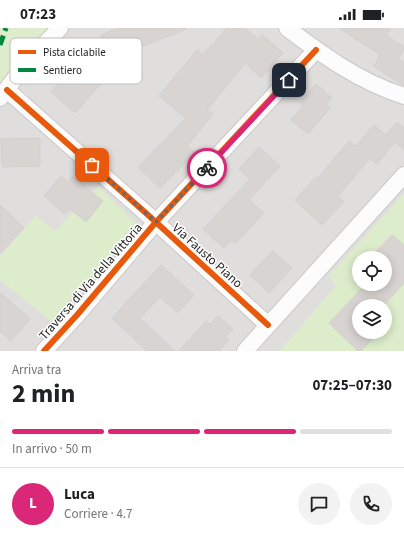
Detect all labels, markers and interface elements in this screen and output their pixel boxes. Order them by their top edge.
text: 07:23 [20,4,56,25]
legend [10,38,142,84]
text: Pista ciclabile [43,45,106,60]
text: Sentiero [43,63,82,78]
pin [272,63,306,97]
icon: home [278,69,300,91]
pin [75,148,109,182]
courier [187,148,227,188]
icon: bag [81,154,103,176]
icon: bike [196,157,218,179]
street label: Traversa di Via della Vittoria [35,219,147,344]
street label: Via Fausto Piano [168,219,246,292]
map controls [352,251,392,339]
button: locate [352,251,392,291]
button: layers [352,299,392,339]
text: Arriva tra [12,361,61,379]
text: 2 min [12,375,75,412]
text: 07:25–07:30 [312,375,392,396]
text: In arrivo · 50 m [12,440,92,458]
button: chat [298,483,340,525]
button: phone [350,483,392,525]
text: Luca [64,484,95,505]
text: L [29,493,37,514]
text: Corriere · 4.7 [64,505,133,523]

